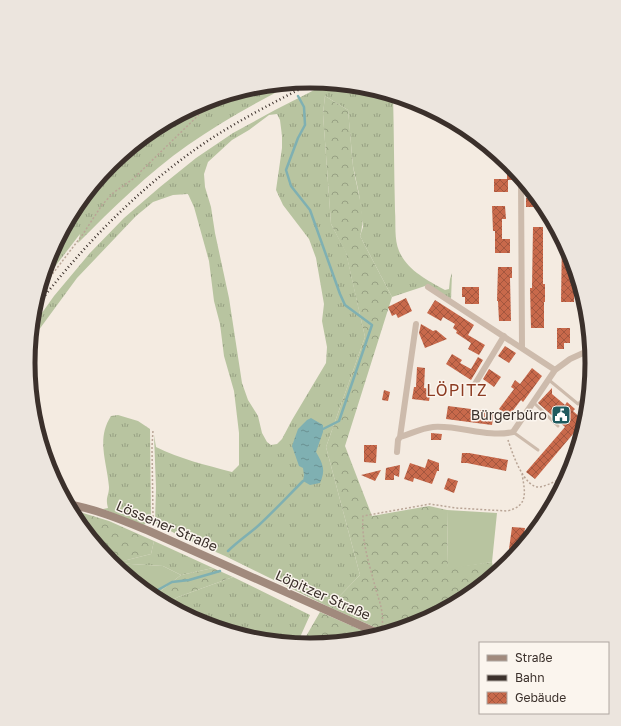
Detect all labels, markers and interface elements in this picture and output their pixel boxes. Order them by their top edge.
district label: LÖPITZ [426,380,488,400]
public building icon: Bürgerbüro [550,404,572,426]
place label: Bürgerbüro [471,406,547,423]
street label: Lössener Straße [114,496,221,555]
street label: Löpitzer Straße [273,566,373,623]
legend [479,642,609,714]
text: Straße [515,650,553,665]
text: Bahn [515,670,545,685]
text: Gebäude [515,690,566,705]

